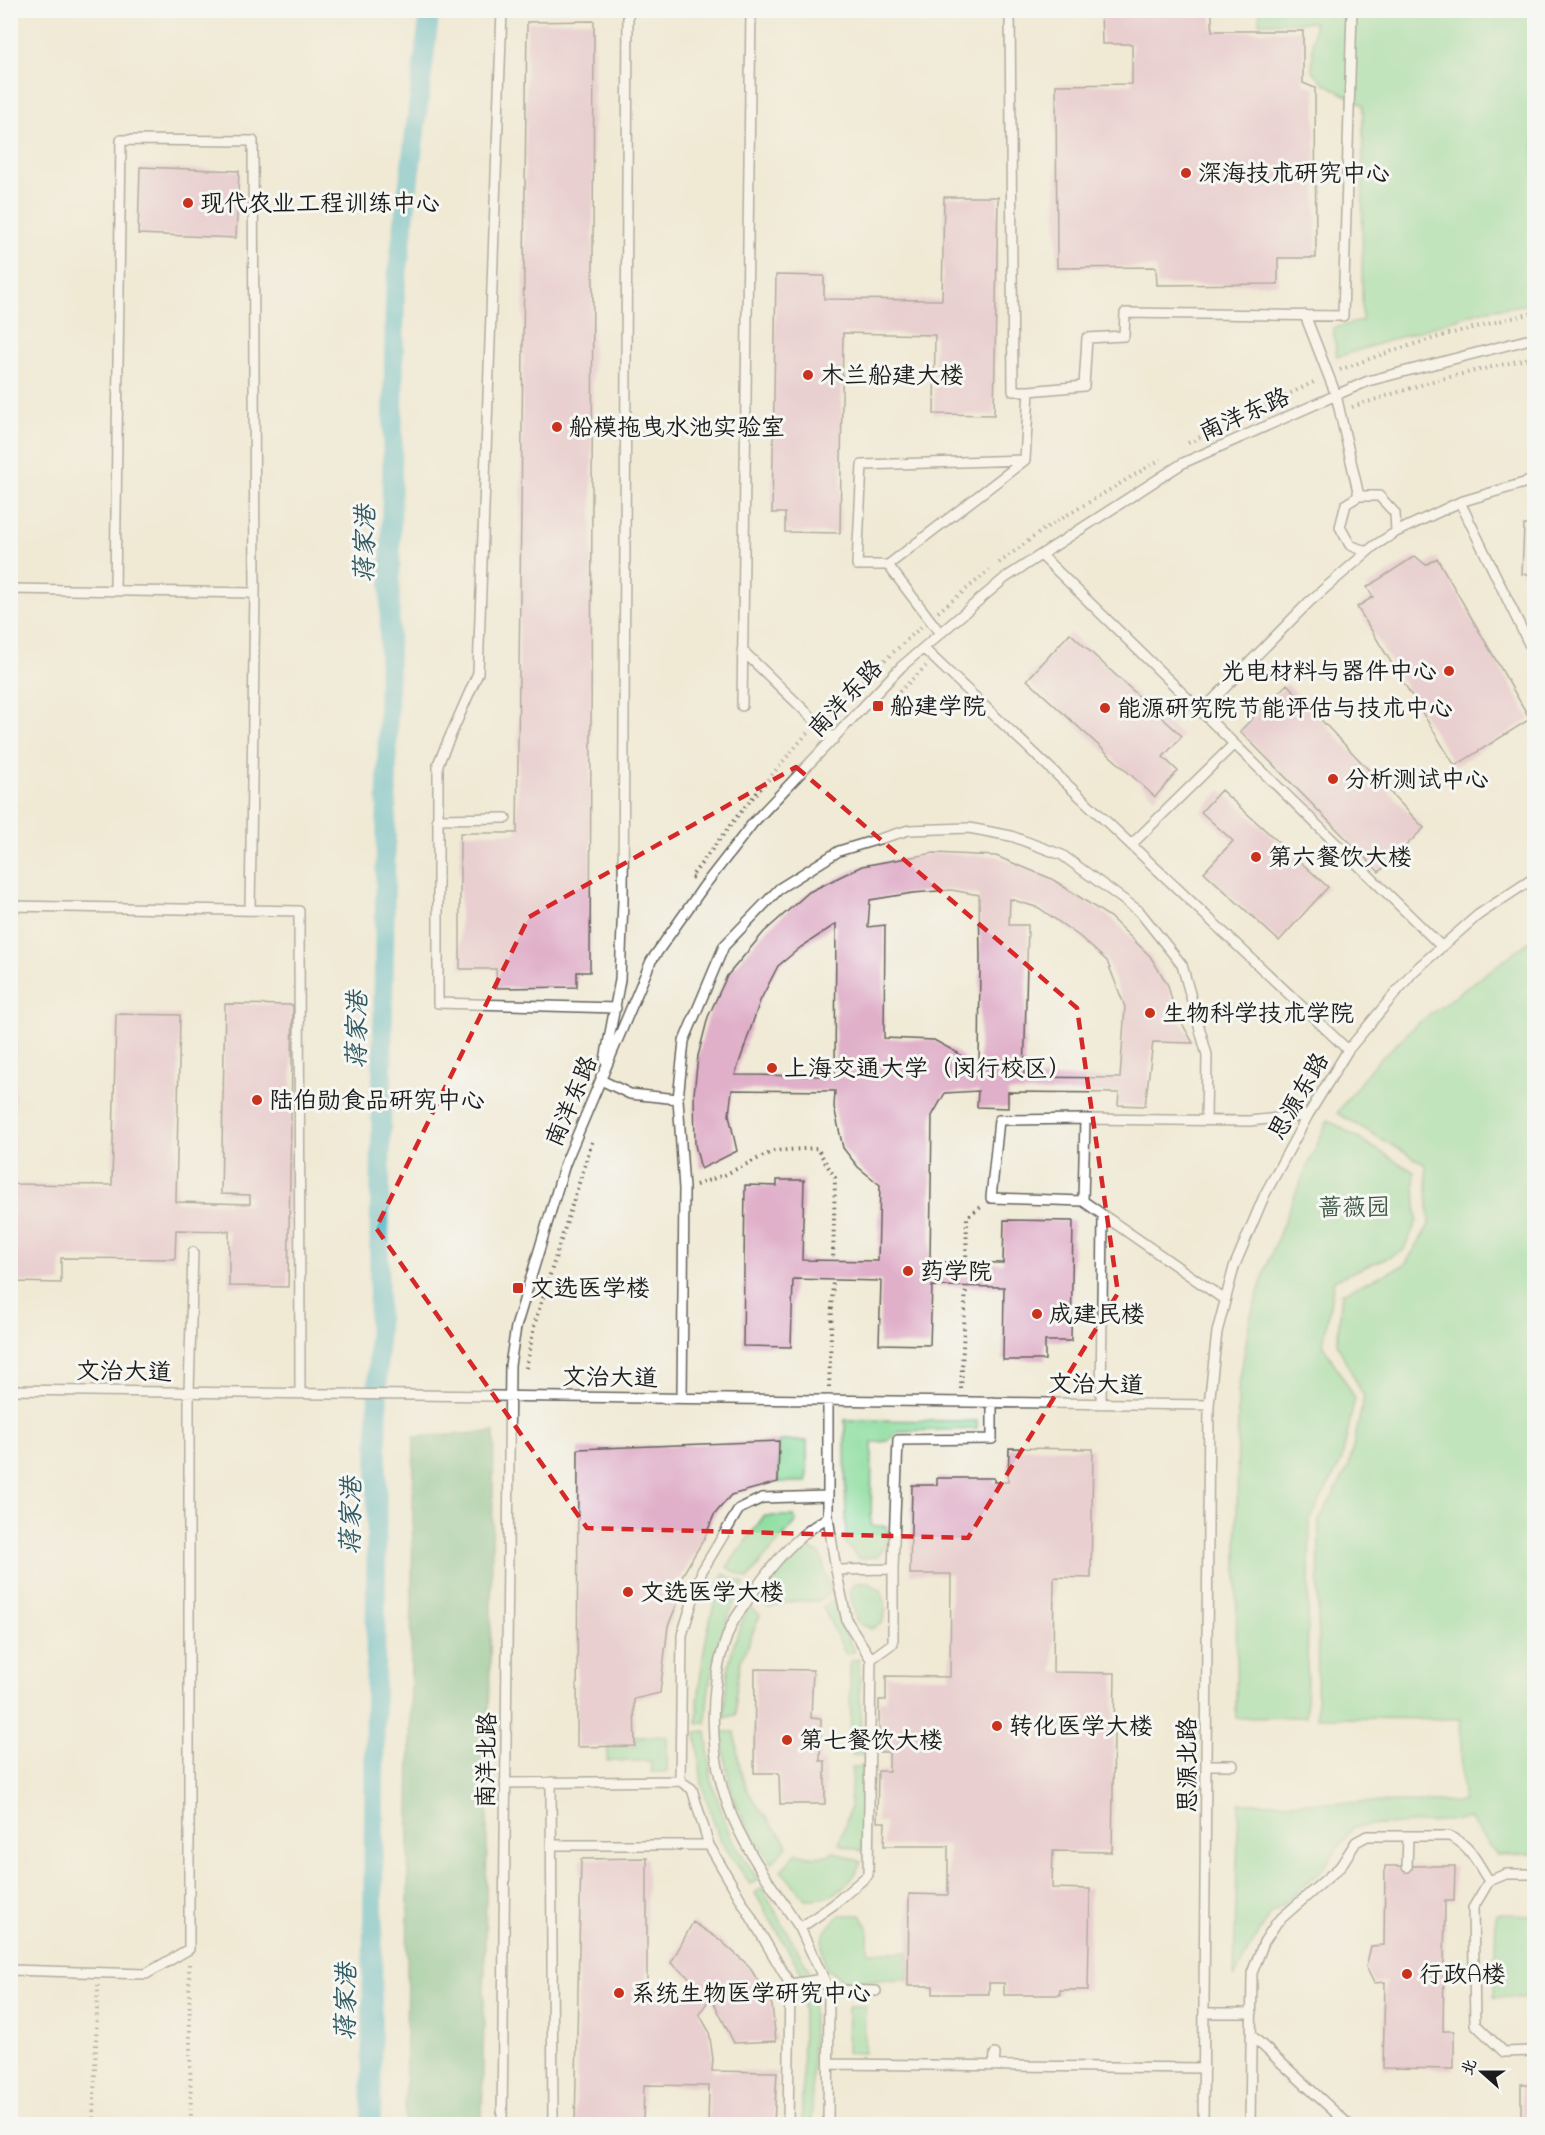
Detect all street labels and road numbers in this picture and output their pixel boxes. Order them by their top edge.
street label: 南洋东路 [1194,381,1296,452]
street label: 南洋东路 [801,653,892,747]
street label: 思源东路 [1261,1047,1339,1148]
street label: 南洋东路 [538,1051,608,1153]
street label: 文治大道 [76,1355,172,1392]
street label: 文治大道 [562,1361,658,1398]
street label: 文治大道 [1048,1368,1144,1405]
street label: 南洋北路 [470,1712,507,1808]
street label: 思源北路 [1172,1717,1207,1813]

